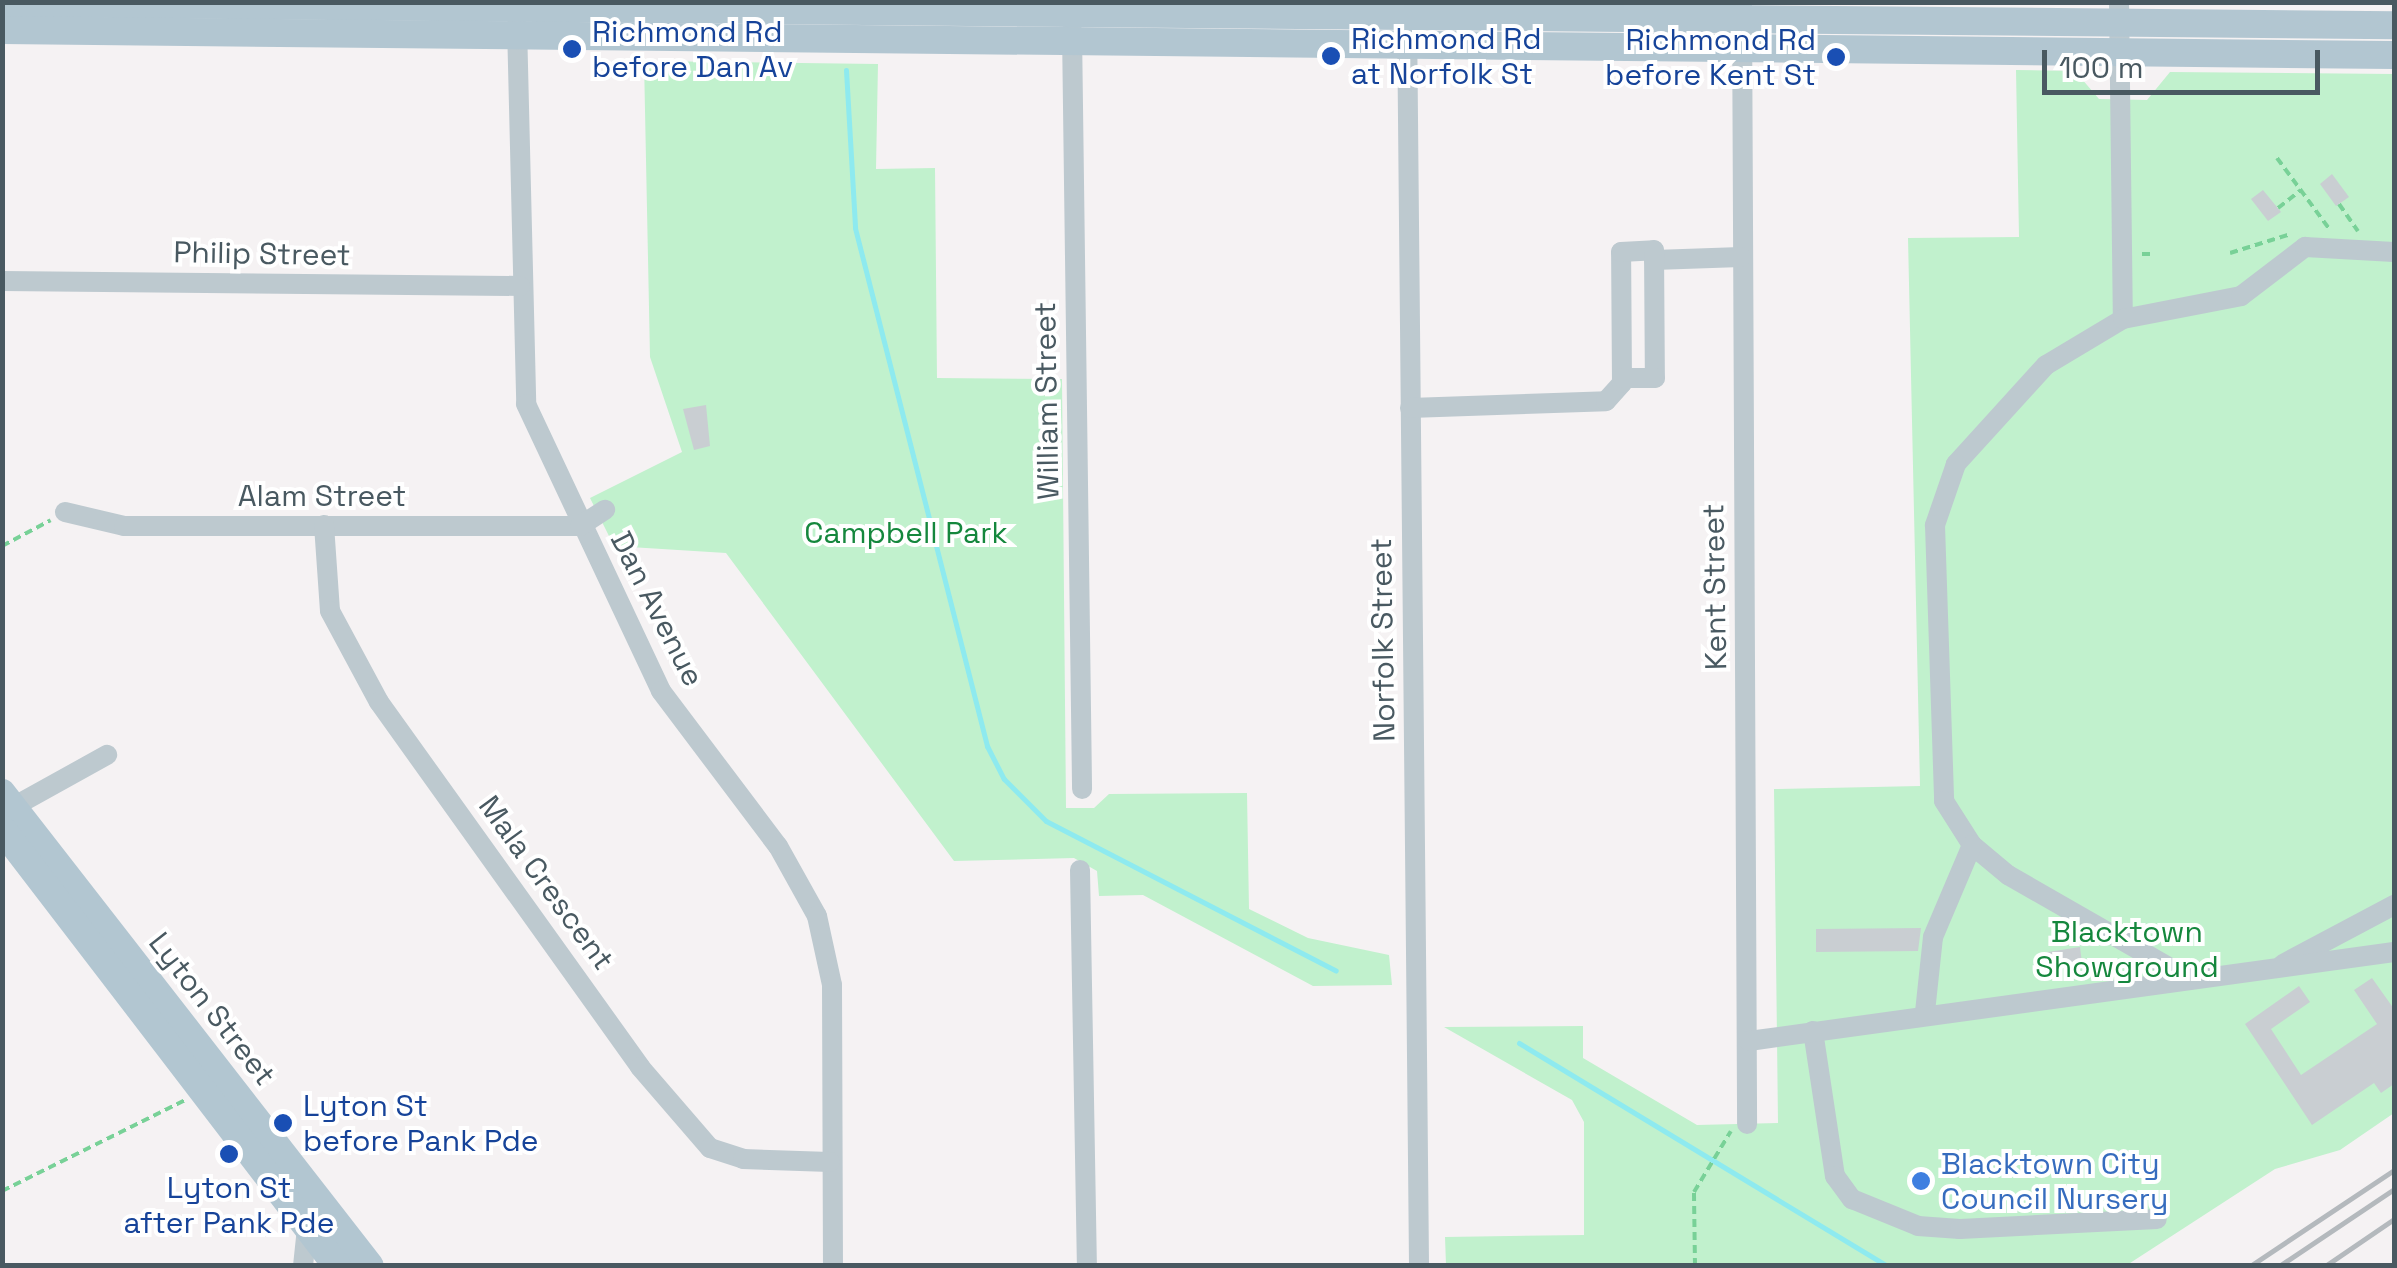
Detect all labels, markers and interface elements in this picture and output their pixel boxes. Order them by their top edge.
place label: Richmond Rd before Dan Av [592,14,794,84]
place label: Richmond Rd at Norfolk St [1351,21,1542,92]
place label: Richmond Rd before Kent St [1605,22,1816,92]
scale bar [2047,30,2324,92]
marker: Richmond Rd before Dan Av [561,38,583,60]
marker: Richmond Rd at Norfolk St [1320,45,1342,67]
marker: Richmond Rd before Kent St [1825,46,1847,68]
text: 100 m [2059,48,2144,87]
street label: Philip Street [173,234,351,274]
street label: William Street [1027,302,1067,500]
street label: Alam Street [238,478,406,514]
street label: Kent Street [1696,503,1734,671]
park label: Campbell Park [804,515,1008,551]
street label: Dan Avenue [603,525,711,693]
street label: Norfolk Street [1363,538,1403,742]
street label: Mala Crescent [471,789,621,977]
park label: Blacktown Showground [2035,914,2219,984]
street label: Lyton Street [141,925,283,1093]
place label: Lyton St before Pank Pde [303,1088,539,1158]
marker: Lyton St before Pank Pde [272,1112,294,1134]
marker: Lyton St after Pank Pde [218,1143,240,1165]
place label: Blacktown City Council Nursery [1941,1146,2168,1216]
place label: Lyton St after Pank Pde [124,1170,334,1240]
marker: Blacktown City Council Nursery [1910,1170,1932,1192]

